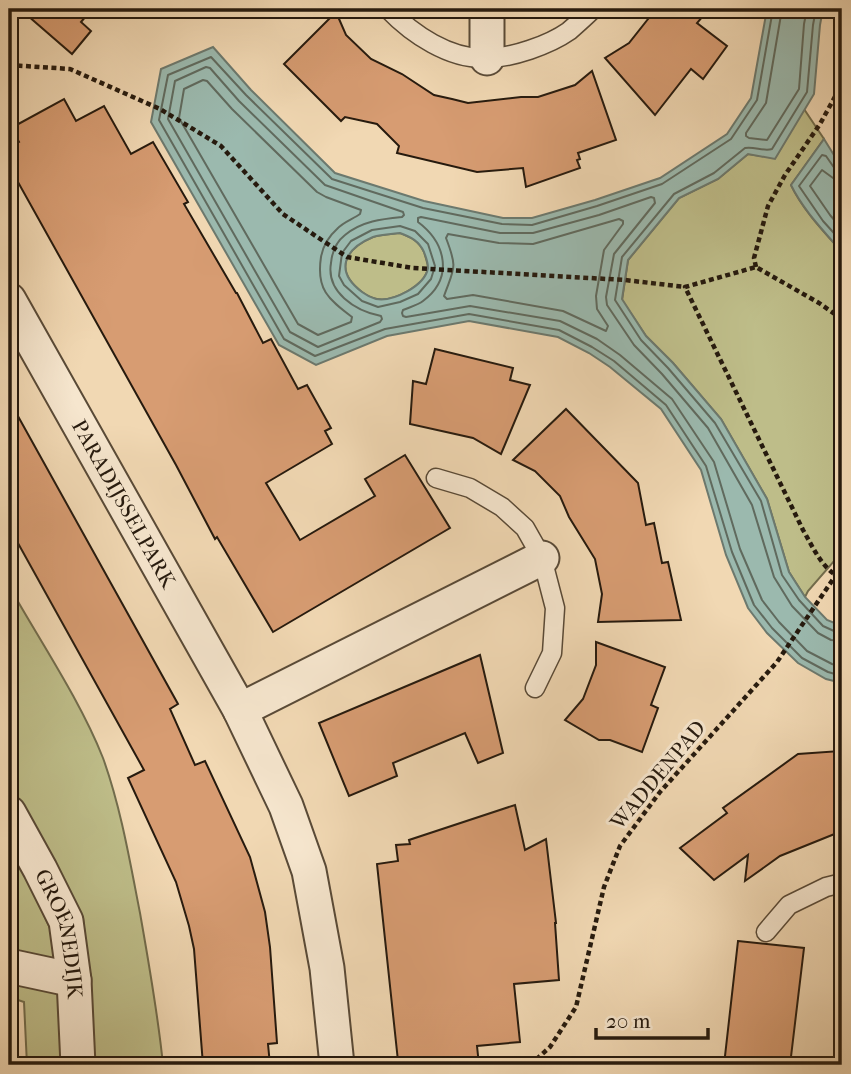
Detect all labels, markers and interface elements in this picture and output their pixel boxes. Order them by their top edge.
street label: PARADIJSSELPARK [67,415,182,594]
street label: WADDENPAD [605,716,711,835]
street label: GROENEDIJK [30,865,87,1001]
scale bar [596,997,708,1041]
text: 20 m [606,1009,651,1033]

